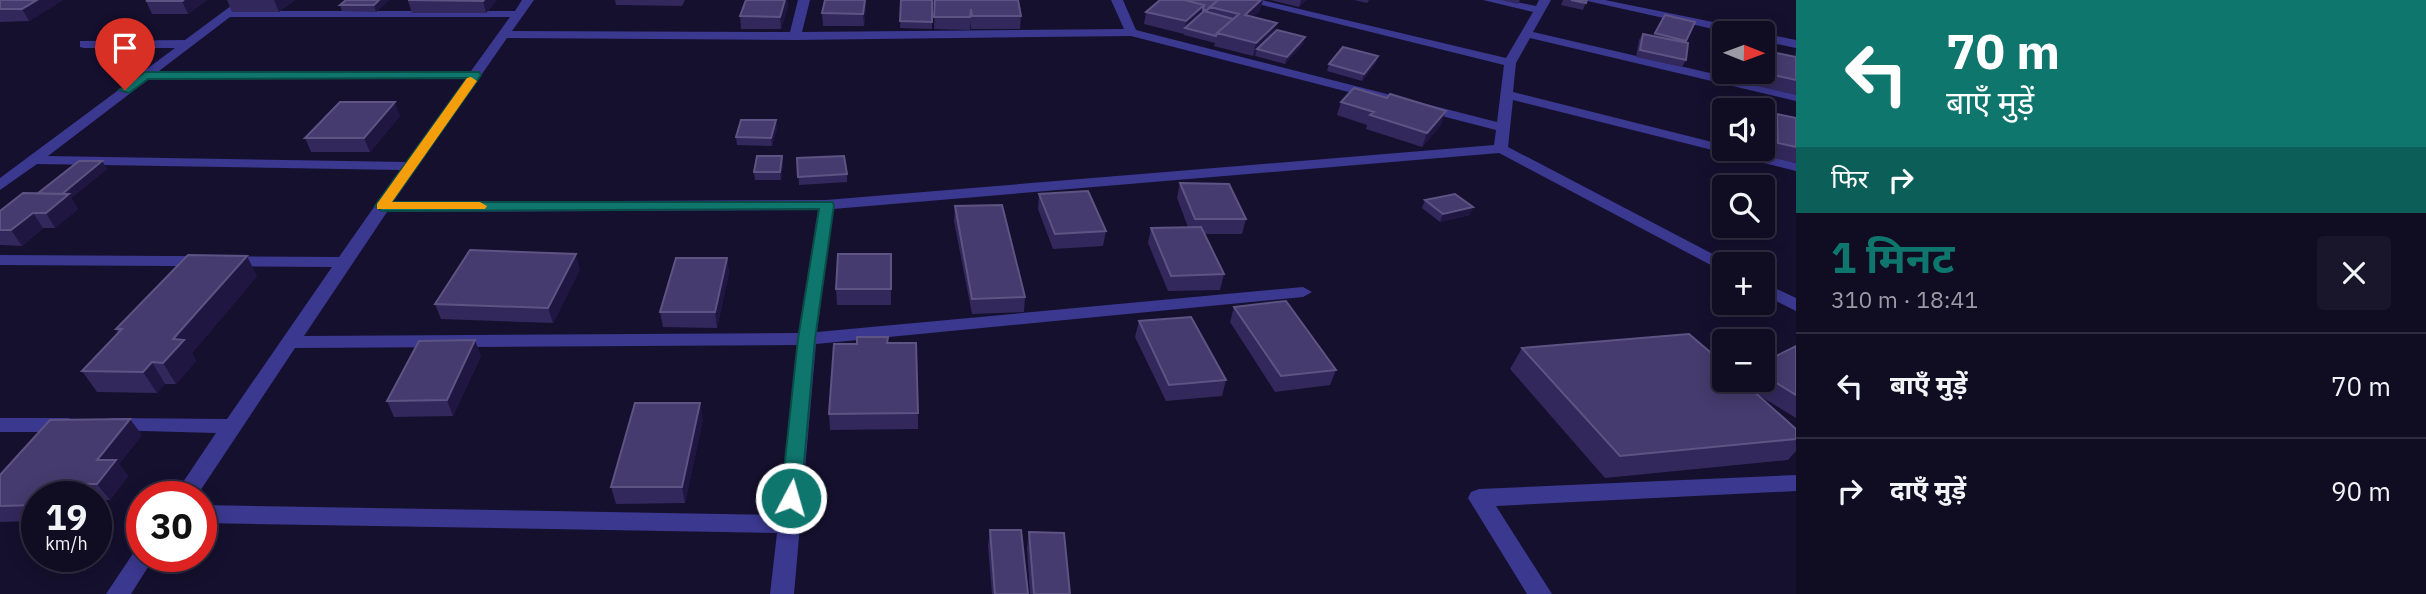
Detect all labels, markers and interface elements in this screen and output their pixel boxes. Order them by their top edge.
pin [95,18,155,90]
text: 70 m [1946,19,2060,82]
north arrow [1712,21,1774,84]
map controls [1712,21,1775,392]
icon: left [1831,28,1922,119]
icon: arrive [106,29,144,67]
text: बाएँ मुड़ें [1946,81,2034,123]
button: sound [1712,98,1775,161]
text: फिर [1831,161,1868,195]
icon: right [1882,161,1920,199]
button: search [1712,175,1775,238]
text: 1 मिनट [1831,230,1954,285]
button: close [2317,236,2391,310]
button: + [1712,252,1775,315]
text: 310 m · 18:41 [1831,284,1978,314]
button: − [1712,329,1775,392]
icon: left [1831,367,1869,405]
text: बाएँ मुड़ें [1890,367,1967,401]
text: 70 m [2331,369,2391,403]
position arrow [754,461,828,535]
icon: right [1831,472,1869,510]
text: दाएँ मुड़ें [1890,472,1966,506]
text: 90 m [2331,474,2391,508]
speed limit sign: 30 [126,481,217,572]
text: 19 [45,494,88,540]
text: km/h [45,532,88,555]

